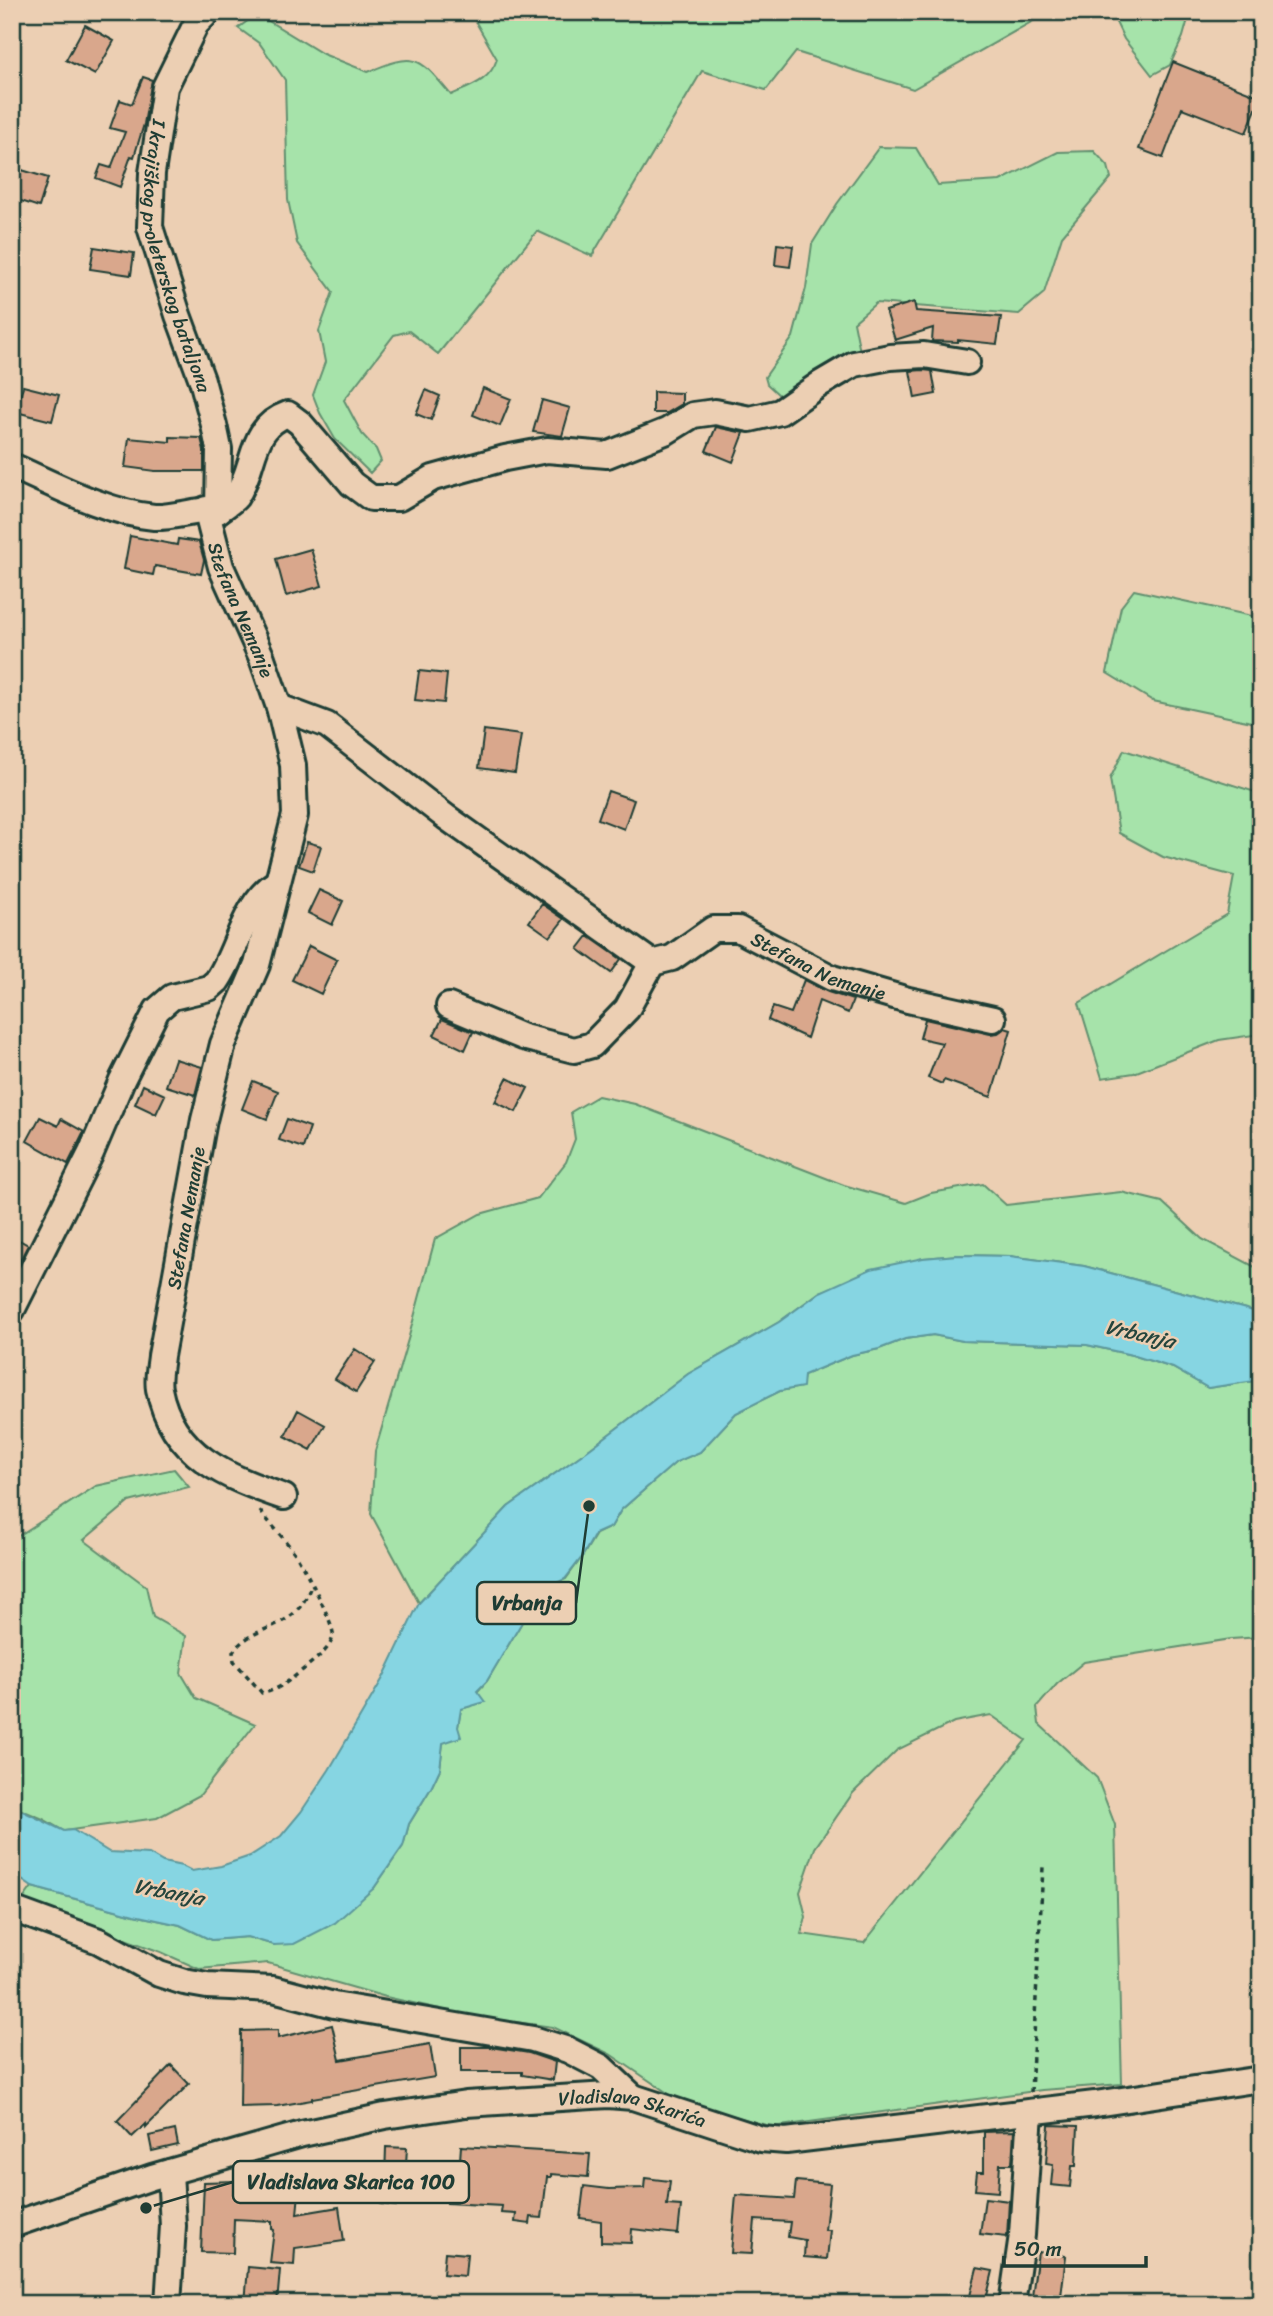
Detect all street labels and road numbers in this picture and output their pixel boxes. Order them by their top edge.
street label: I krajiškog proleterskog bataljona [133,116,221,396]
street label: Stefana Nemanje [199,538,284,682]
street label: Stefana Nemanje [745,922,890,1009]
street label: Stefana Nemanje [157,1144,215,1292]
street label: Vladislava Skarića [557,2079,711,2137]

